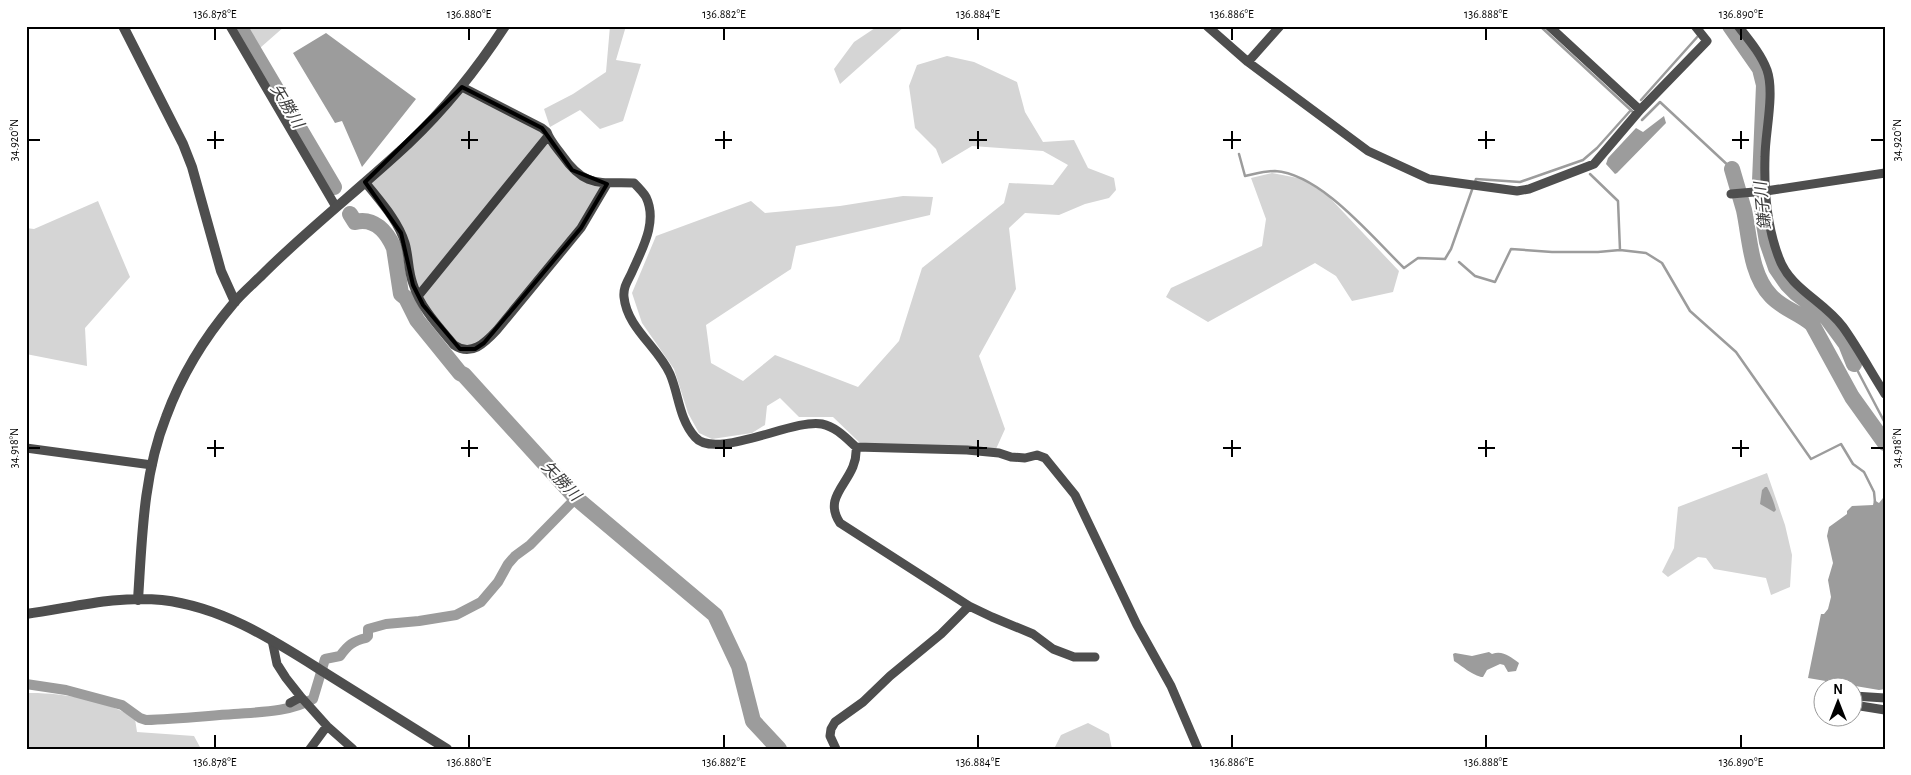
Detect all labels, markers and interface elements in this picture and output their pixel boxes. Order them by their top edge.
text: 136.878°E [193,8,237,20]
text: 136.880°E [447,8,491,20]
text: 136.882°E [702,8,746,20]
text: 136.884°E [956,8,1000,20]
text: 136.886°E [1210,8,1254,20]
text: 136.888°E [1464,8,1508,20]
text: 136.890°E [1719,8,1763,20]
water label: 矢勝川 [268,81,308,132]
text: 34.920°N [8,119,20,161]
text: 34.920°N [1891,119,1903,161]
water label: 鎌子川 [1751,179,1773,231]
text: 34.918°N [8,428,20,468]
text: 34.918°N [1891,428,1903,468]
water label: 矢勝川 [539,457,586,505]
north arrow [1814,678,1864,728]
text: N [1833,683,1843,697]
text: 136.878°E [193,756,237,768]
text: 136.880°E [447,756,491,768]
text: 136.882°E [702,756,746,768]
text: 136.884°E [956,756,1000,768]
text: 136.886°E [1210,756,1254,768]
text: 136.888°E [1464,756,1508,768]
text: 136.890°E [1719,756,1763,768]

